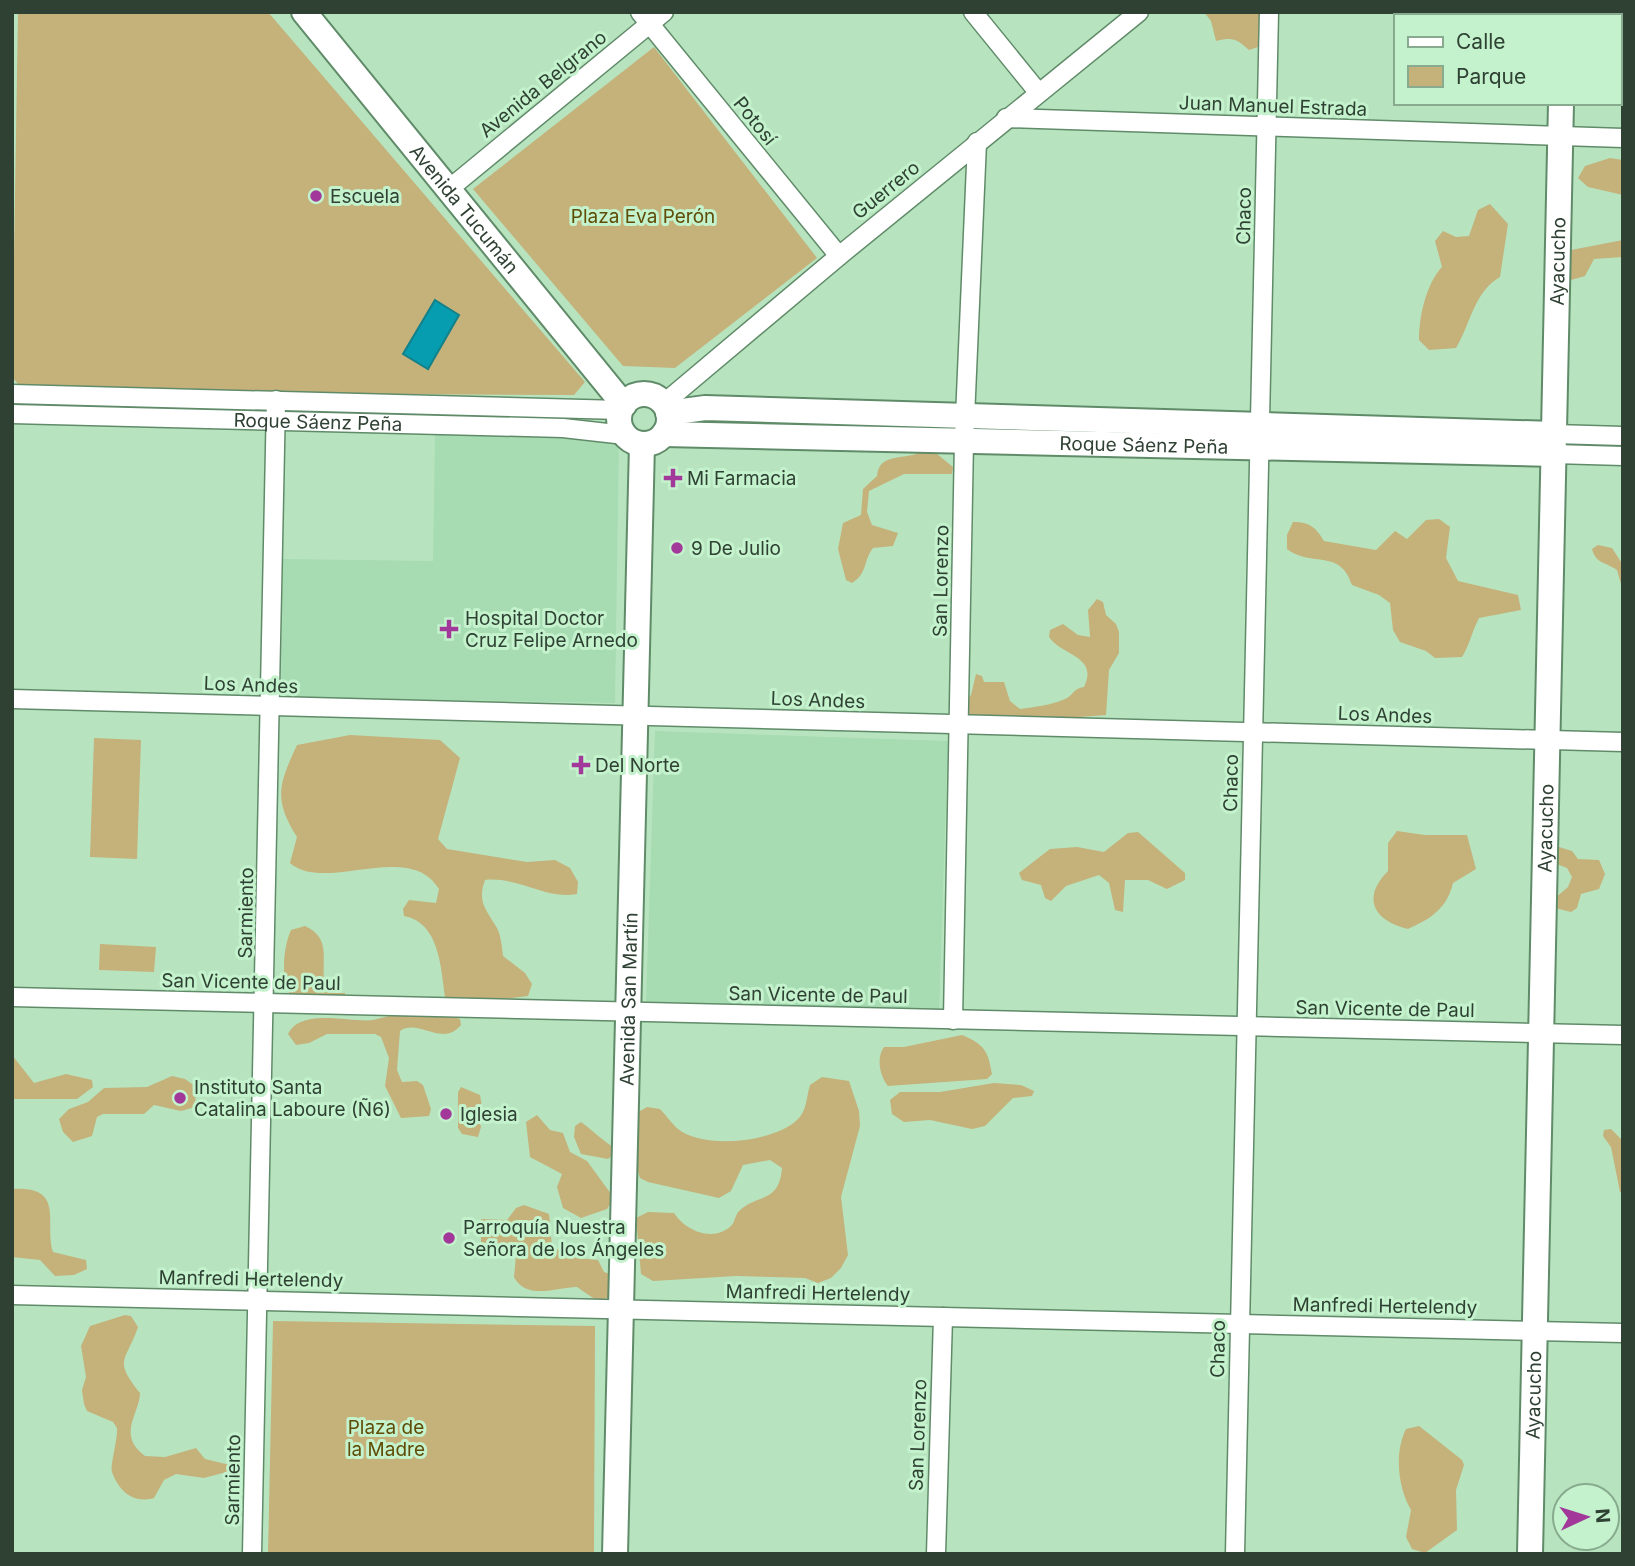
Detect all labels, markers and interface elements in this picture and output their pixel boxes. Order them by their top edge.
legend [1394,14,1621,105]
street label: Avenida Belgrano [475,26,611,142]
text: Calle [1456,29,1506,54]
text: Parque [1456,64,1526,89]
street label: Juan Manuel Estrada [1178,91,1368,121]
street label: Potosí [729,92,782,150]
street label: Avenida Tucumán [405,140,524,278]
street label: Guerrero [848,156,924,224]
place label: Escuela [330,185,400,208]
street label: Chaco [1232,187,1256,245]
marker: Escuela [308,188,324,204]
park label: Plaza Eva Perón [571,205,715,228]
street label: Ayacucho [1545,217,1570,306]
street label: Roque Sáenz Peña [233,408,403,435]
street label: Roque Sáenz Peña [1059,431,1228,458]
place label: Mi Farmacia [687,467,796,490]
marker: Mi Farmacia [665,470,681,486]
street label: San Lorenzo [929,525,953,637]
place label: 9 De Julio [691,537,781,560]
marker: 9 De Julio [669,540,685,556]
place label: Hospital Doctor Cruz Felipe Arnedo [465,607,638,652]
marker: Hospital Doctor Cruz Felipe Arnedo [439,619,459,639]
street label: Los Andes [203,672,299,698]
street label: Los Andes [770,687,866,713]
street label: Los Andes [1337,702,1433,728]
place label: Del Norte [595,754,680,777]
street label: Chaco [1219,754,1243,812]
marker: Del Norte [573,757,589,773]
street label: Ayacucho [1533,784,1558,873]
street label: Sarmiento [234,867,258,959]
street label: Avenida San Martín [615,912,642,1086]
street label: San Vicente de Paul [161,969,341,995]
street label: San Vicente de Paul [728,982,908,1008]
street label: San Vicente de Paul [1295,996,1475,1022]
place label: Instituto Santa Catalina Laboure (Ñ6) [194,1076,391,1121]
marker: Instituto Santa Catalina Laboure (Ñ6) [172,1090,188,1106]
place label: Iglesia [460,1103,518,1126]
marker: Iglesia [438,1106,454,1122]
place label: Parroquía Nuestra Señora de los Ángeles [463,1216,664,1261]
marker: Parroquía Nuestra Señora de los Ángeles [441,1230,457,1246]
street label: Manfredi Hertelendy [158,1266,344,1292]
street label: Manfredi Hertelendy [725,1280,911,1306]
street label: Manfredi Hertelendy [1292,1293,1478,1319]
street label: Chaco [1206,1320,1230,1378]
street label: Ayacucho [1521,1350,1546,1440]
street label: San Lorenzo [905,1378,931,1492]
park label: Plaza de la Madre [347,1416,425,1461]
street label: Sarmiento [221,1434,245,1526]
north arrow [1551,1482,1621,1552]
text: N [1590,1508,1614,1524]

